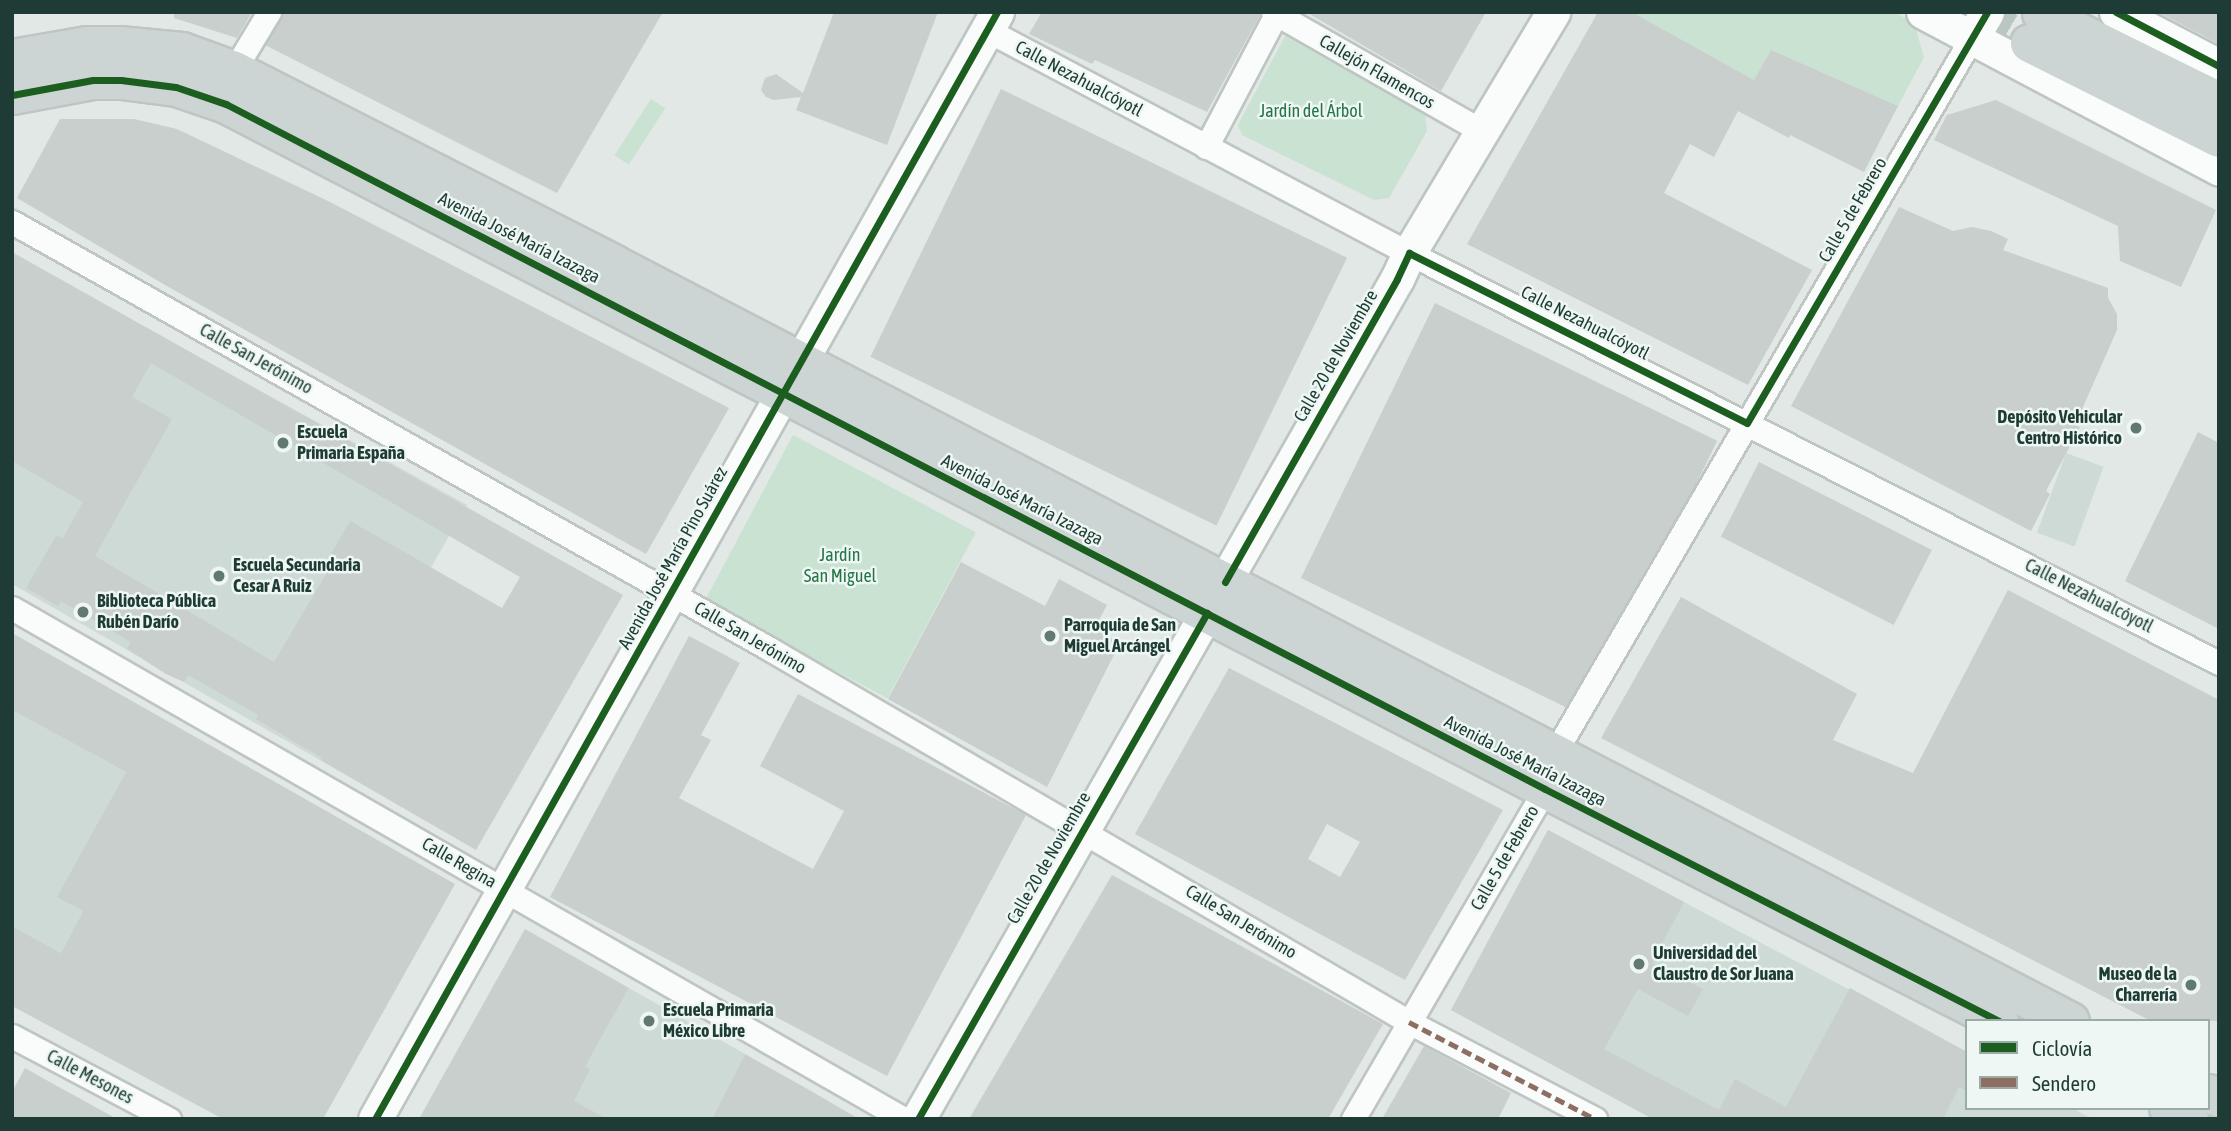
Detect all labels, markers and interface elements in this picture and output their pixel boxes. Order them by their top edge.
street label: Callejón Flamencos [1316,30,1438,114]
street label: Calle Nezahualcóyotl [1012,36,1146,122]
park label: Jardín del Árbol [1259,100,1363,122]
street label: Calle 5 de Febrero [1814,154,1892,266]
street label: Avenida José María Izazaga [435,188,603,288]
street label: Calle Nezahualcóyotl [1517,281,1653,365]
street label: Calle 20 de Noviembre [1289,286,1383,426]
street label: Calle San Jerónimo [196,319,316,399]
place label: Depósito Vehicular Centro Histórico [1997,407,2122,450]
marker: Depósito Vehicular Centro Histórico [2128,420,2144,436]
place label: Escuela Primaria España [297,422,405,464]
marker: Escuela Primaria España [275,435,291,451]
street label: Avenida José María Izazaga [938,450,1106,550]
street label: Avenida José María Pino Suárez [614,463,732,653]
park label: Jardín San Miguel [804,545,876,588]
street label: Calle Nezahualcóyotl [2021,554,2157,638]
place label: Escuela Secundaria Cesar A Ruiz [233,555,361,598]
marker: Escuela Secundaria Cesar A Ruiz [211,568,227,584]
place label: Biblioteca Pública Rubén Darío [97,591,216,634]
street label: Calle San Jerónimo [690,597,810,679]
marker: Biblioteca Pública Rubén Darío [75,604,91,620]
place label: Parroquia de San Miguel Arcángel [1064,615,1176,658]
marker: Parroquia de San Miguel Arcángel [1042,628,1058,644]
street label: Avenida José María Izazaga [1441,711,1609,811]
street label: Calle 20 de Noviembre [1002,788,1096,928]
street label: Calle 5 de Febrero [1466,802,1544,914]
street label: Calle Regina [418,833,500,893]
street label: Calle San Jerónimo [1182,880,1300,964]
place label: Universidad del Claustro de Sor Juana [1653,943,1794,986]
marker: Universidad del Claustro de Sor Juana [1631,956,1647,972]
place label: Museo de la Charrería [2099,964,2177,1006]
marker: Museo de la Charrería [2183,977,2199,993]
place label: Escuela Primaria México Libre [663,1000,774,1042]
marker: Escuela Primaria México Libre [641,1013,657,1029]
legend [1965,1019,2210,1110]
text: Ciclovía [2032,1036,2092,1060]
street label: Calle Mesones [43,1045,137,1109]
text: Sendero [2032,1071,2096,1095]

